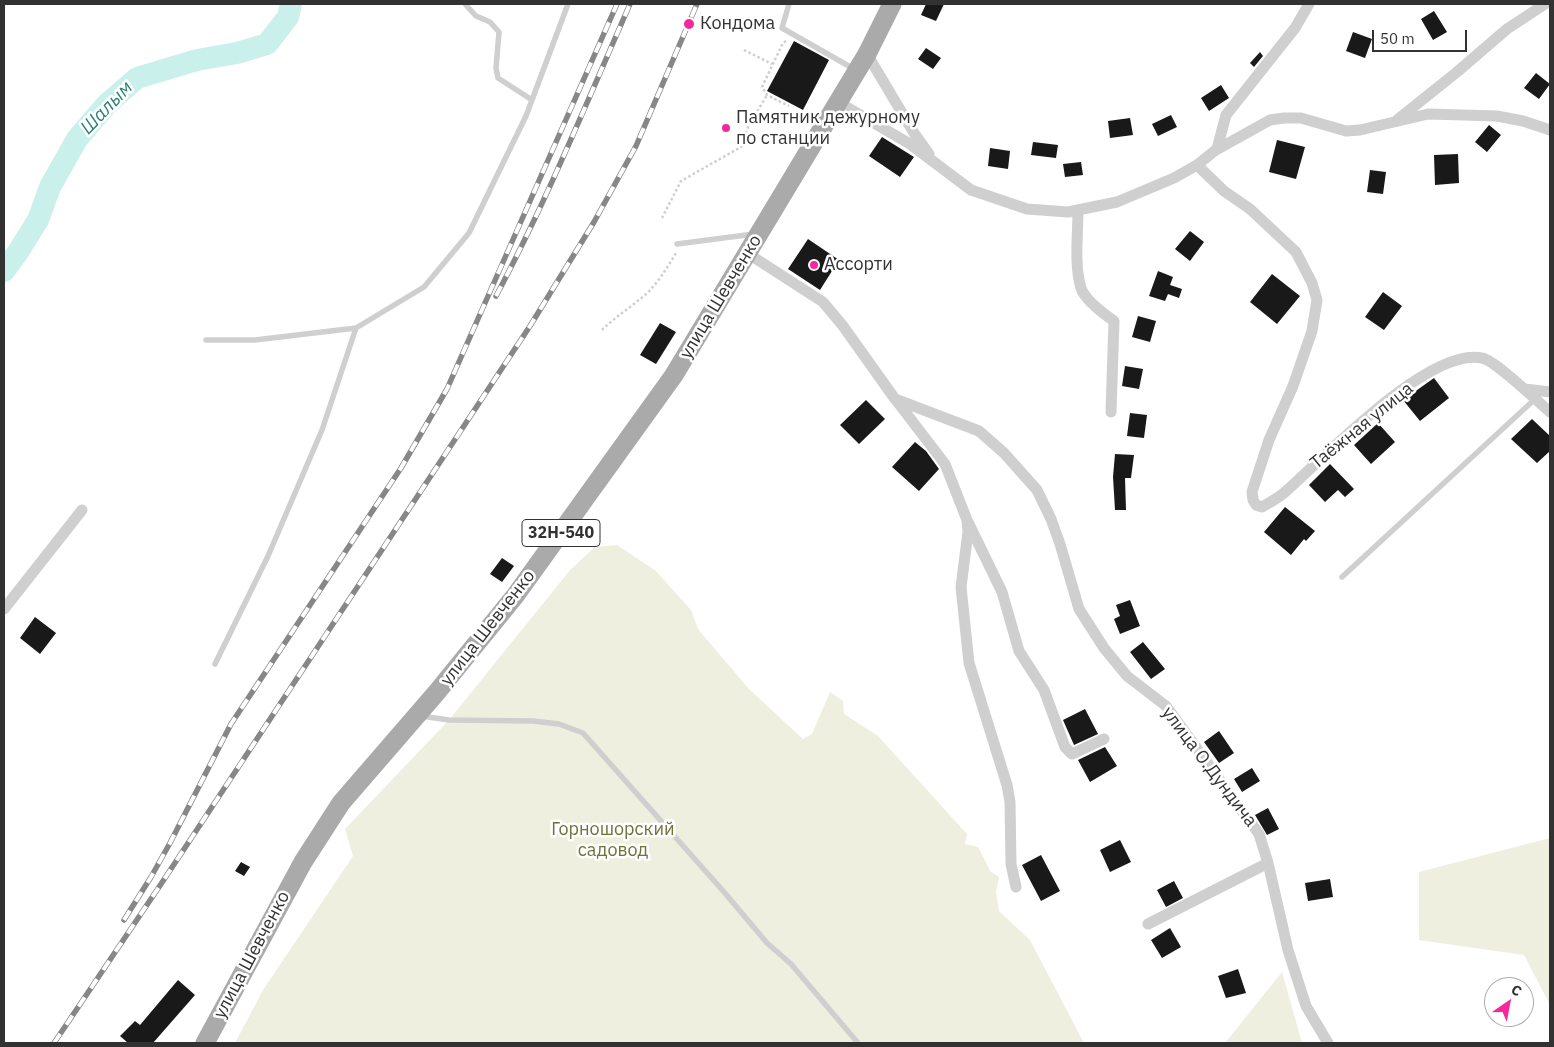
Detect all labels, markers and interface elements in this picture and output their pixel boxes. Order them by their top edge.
place label: Кондома [700,13,775,35]
marker: Кондома [682,17,696,31]
scale bar [1374,20,1469,52]
text: 50 m [1380,29,1415,48]
water label: Шалым [76,77,138,139]
place label: Памятник дежурному по станции [736,107,920,150]
marker: Памятник дежурному по станции [720,122,732,134]
street label: улица Шевченко [675,231,767,363]
place label: Ассорти [824,254,893,276]
marker: Ассорти [808,259,820,271]
street label: Таёжная улица [1306,378,1418,474]
road number: 32Н-540 [522,520,600,546]
street label: улица Шевченко [436,566,540,690]
street label: улица О.Дундича [1157,703,1261,831]
park label: Горношорский садовод [551,819,675,862]
street label: улица Шевченко [209,888,295,1022]
north arrow [1484,977,1534,1027]
text: С [1508,980,1525,1000]

